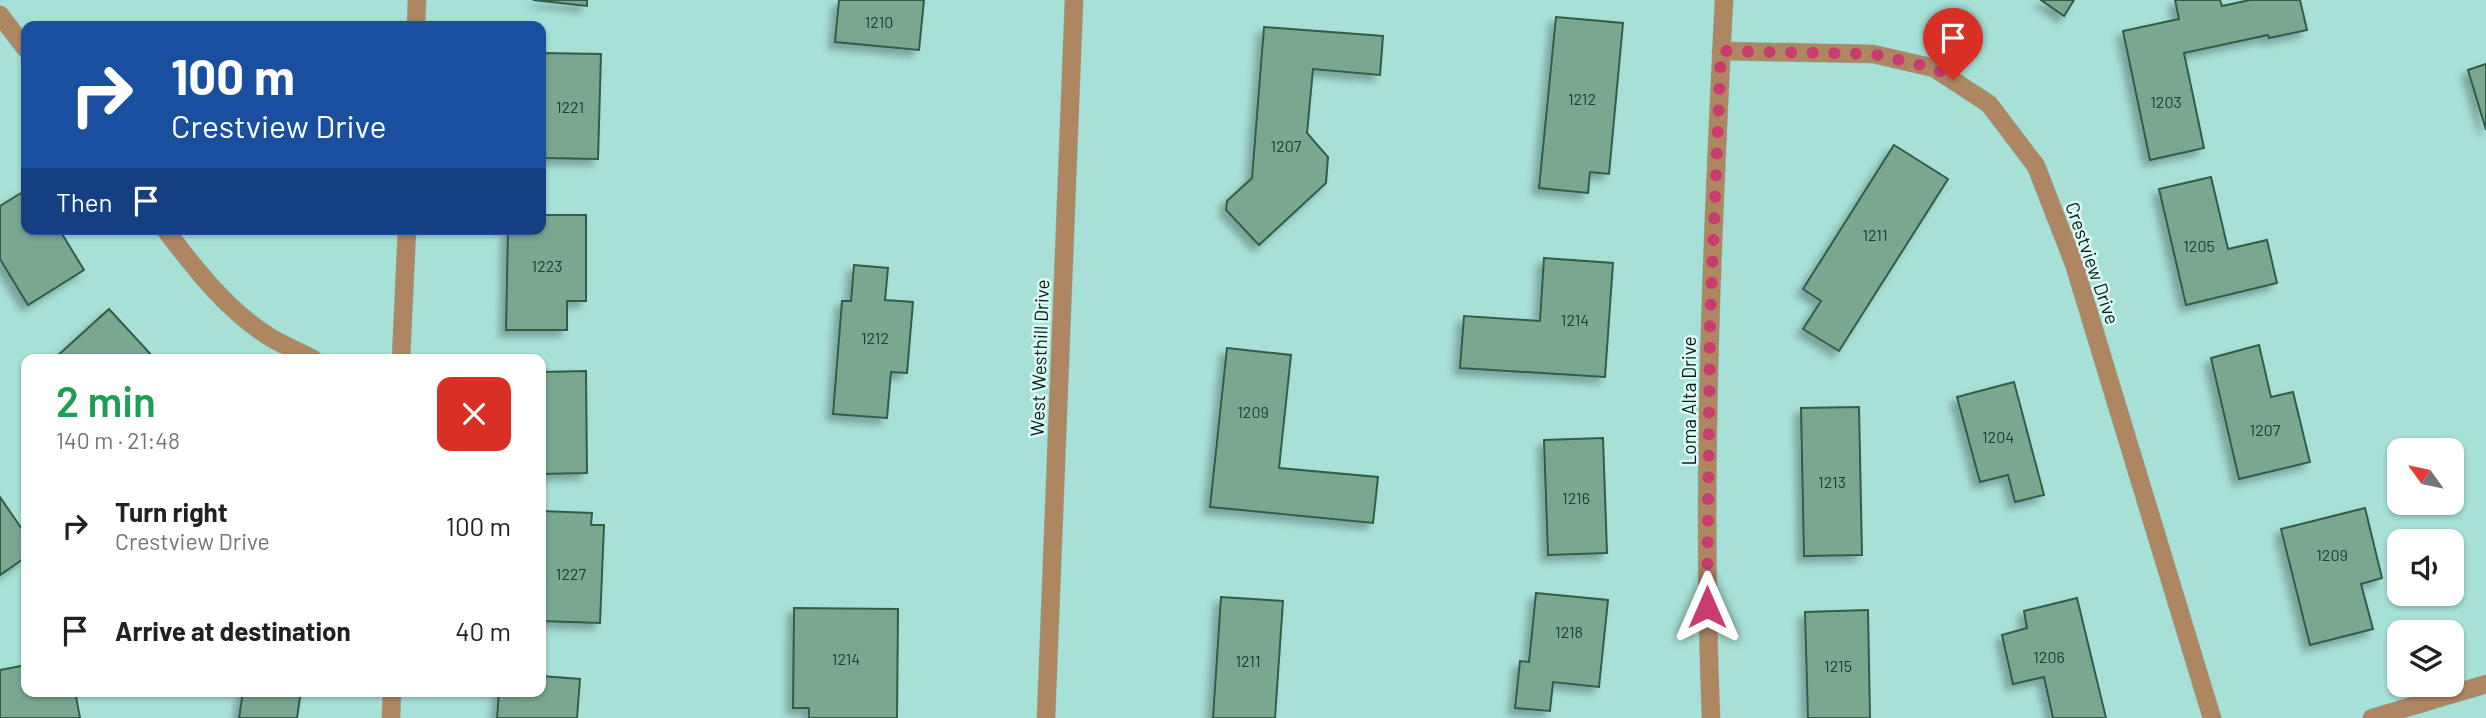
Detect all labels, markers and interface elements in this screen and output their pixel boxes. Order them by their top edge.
pin [1923,8,1983,80]
house number: 1210 [865,12,893,31]
icon: arrive [1934,19,1972,57]
text: 100 m [171,46,295,105]
icon: right [56,49,147,140]
house number: 1212 [1568,89,1596,108]
house number: 1203 [2150,92,2182,111]
house number: 1221 [556,97,584,116]
text: Crestview Drive [171,106,386,144]
house number: 1207 [1271,136,1302,155]
icon: arrive [127,182,165,220]
text: Then [56,186,113,217]
street label: Crestview Drive [2061,199,2125,327]
house number: 1211 [1862,225,1888,244]
house number: 1205 [2183,236,2215,255]
house number: 1223 [532,256,562,275]
street label: West Westhill Drive [1025,279,1053,437]
house number: 1214 [1561,310,1589,329]
house number: 1212 [861,328,889,347]
street label: Loma Alta Drive [1677,336,1700,466]
text: 2 min [56,375,156,425]
button: close [437,377,511,451]
house number: 1209 [1237,402,1269,421]
house number: 1207 [2250,420,2281,439]
text: 140 m · 21:48 [56,426,180,454]
house number: 1204 [1982,427,2014,446]
north arrow [2387,438,2464,514]
map controls [2387,438,2464,697]
house number: 1213 [1818,472,1846,491]
house number: 1216 [1562,488,1590,507]
text: Turn right [115,496,228,527]
icon: right [56,507,94,545]
text: 100 m [446,510,511,541]
text: Crestview Drive [115,527,270,555]
button: sound [2387,529,2464,606]
house number: 1209 [2316,545,2348,564]
house number: 1227 [556,564,587,583]
position arrow [1670,570,1744,644]
icon: arrive [56,612,94,650]
text: Arrive at destination [115,615,351,646]
text: 40 m [455,615,511,646]
button: layers [2387,620,2464,697]
house number: 1218 [1555,622,1583,641]
house number: 1206 [2033,647,2065,666]
house number: 1214 [832,649,860,668]
house number: 1211 [1235,651,1261,670]
house number: 1215 [1824,656,1852,675]

